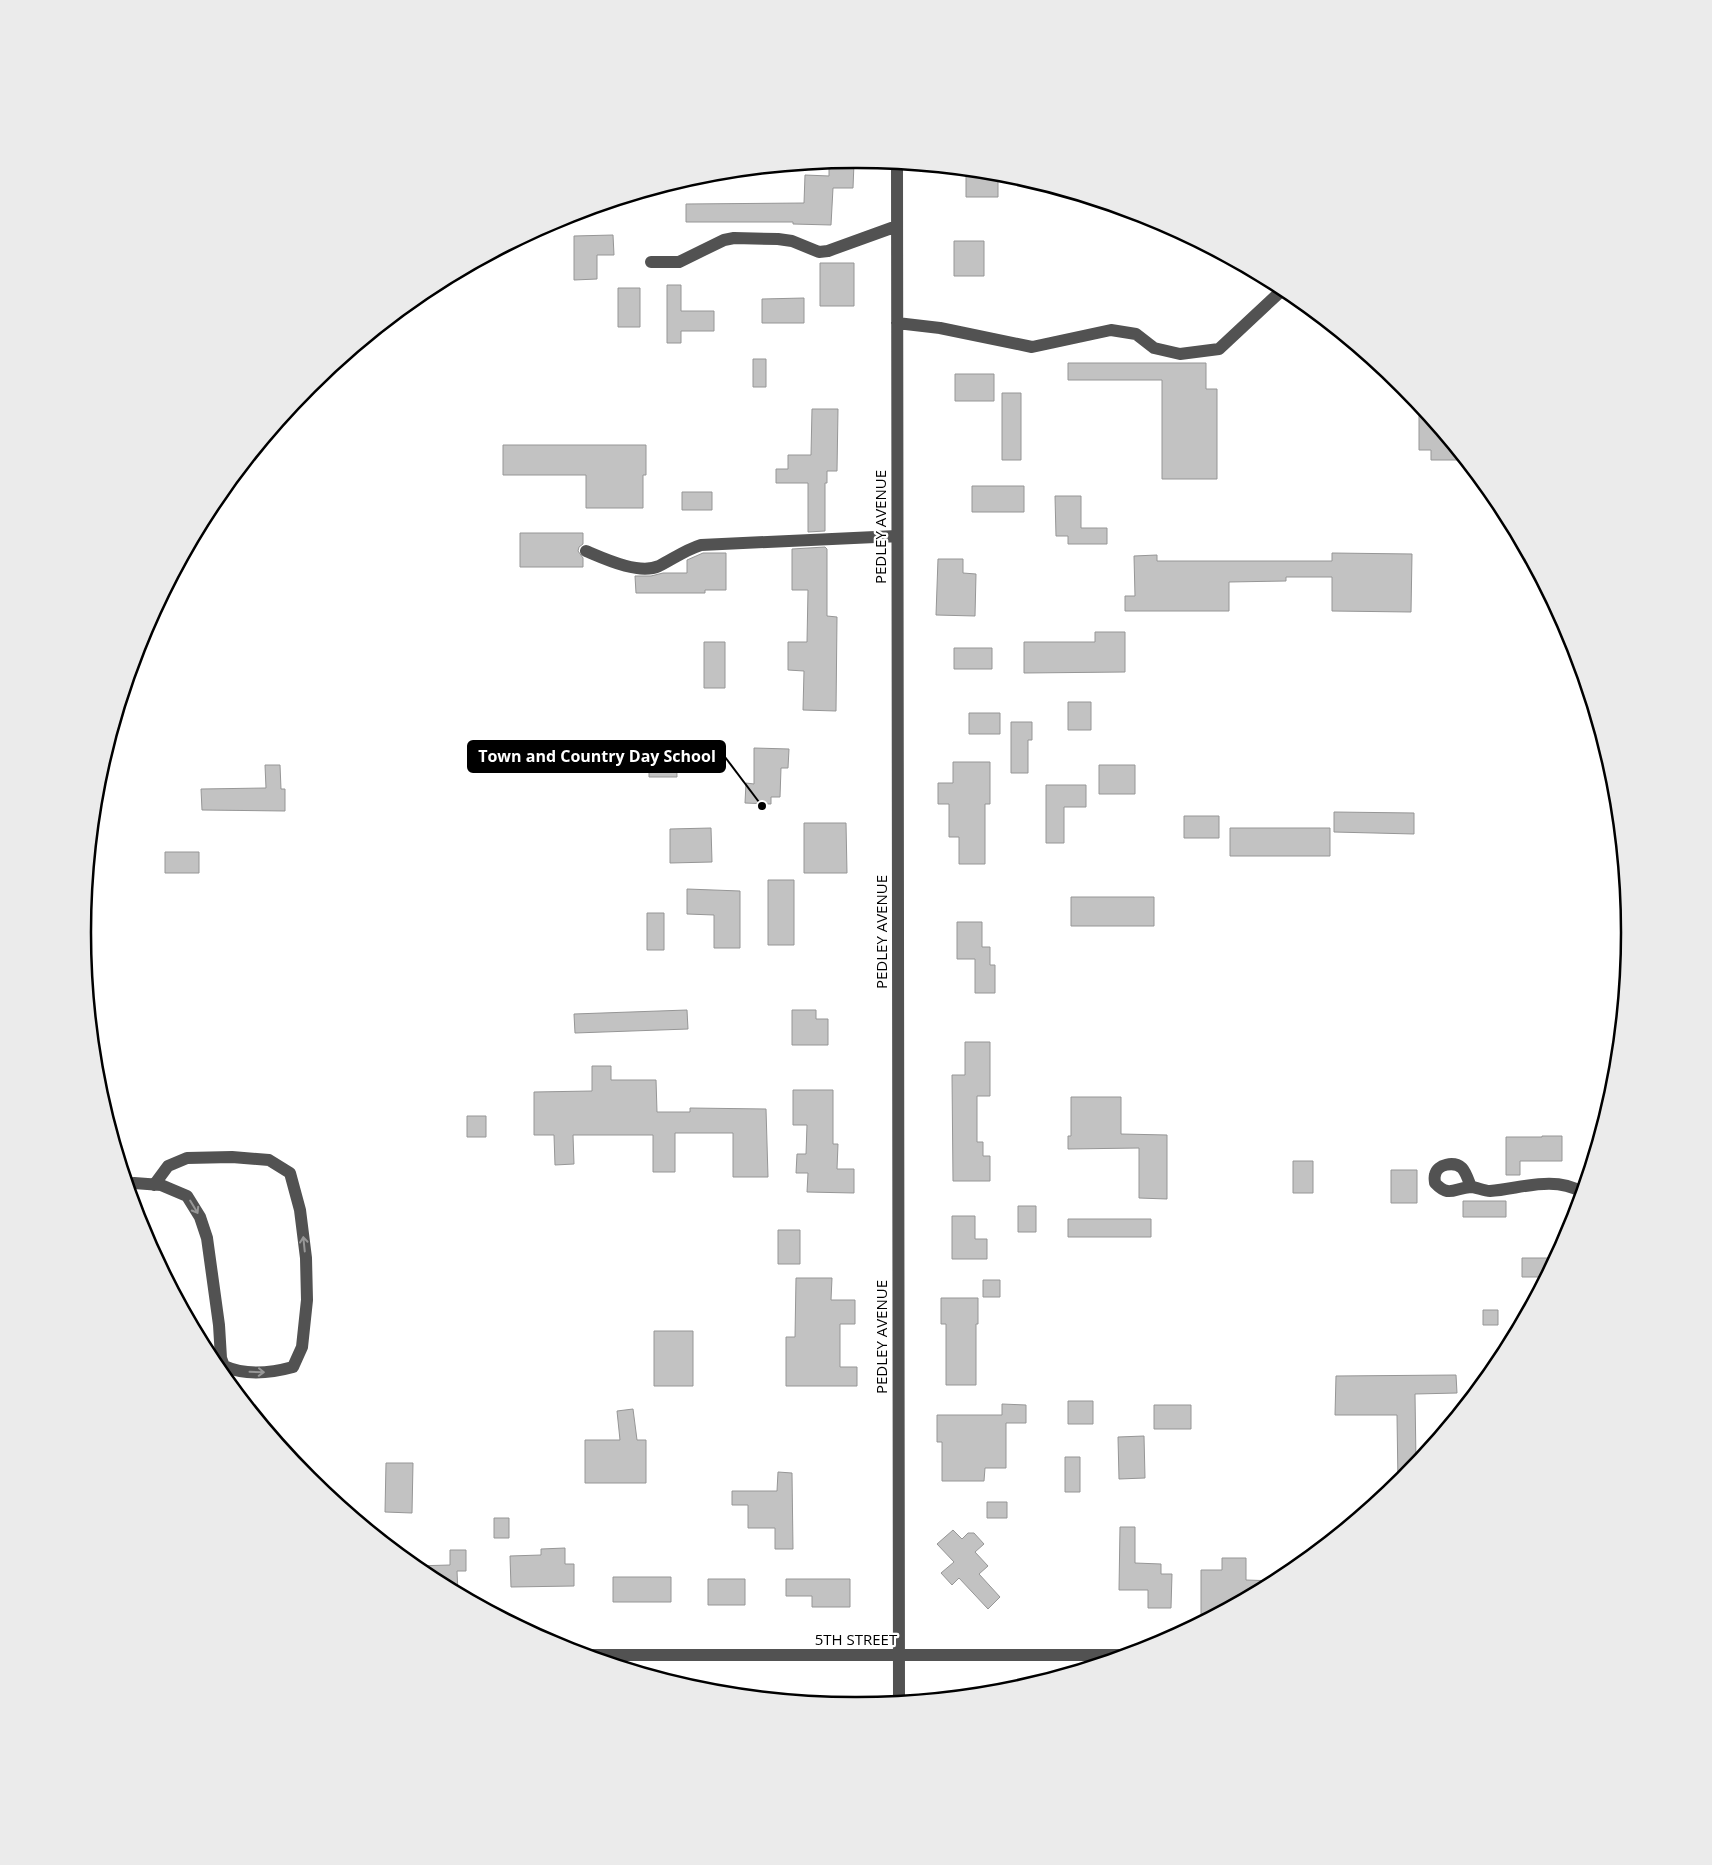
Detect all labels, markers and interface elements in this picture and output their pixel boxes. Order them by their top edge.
street label: PEDLEY AVENUE [870,470,890,584]
callout: Town and Country Day School [468,741,725,772]
text: Town and Country Day School [478,745,716,767]
street label: PEDLEY AVENUE [871,875,891,989]
one-way arrow [189,1200,199,1214]
one-way arrow [299,1236,309,1252]
street label: PEDLEY AVENUE [871,1280,891,1394]
one-way arrow [249,1368,265,1377]
street label: 5TH STREET [815,1629,898,1649]

